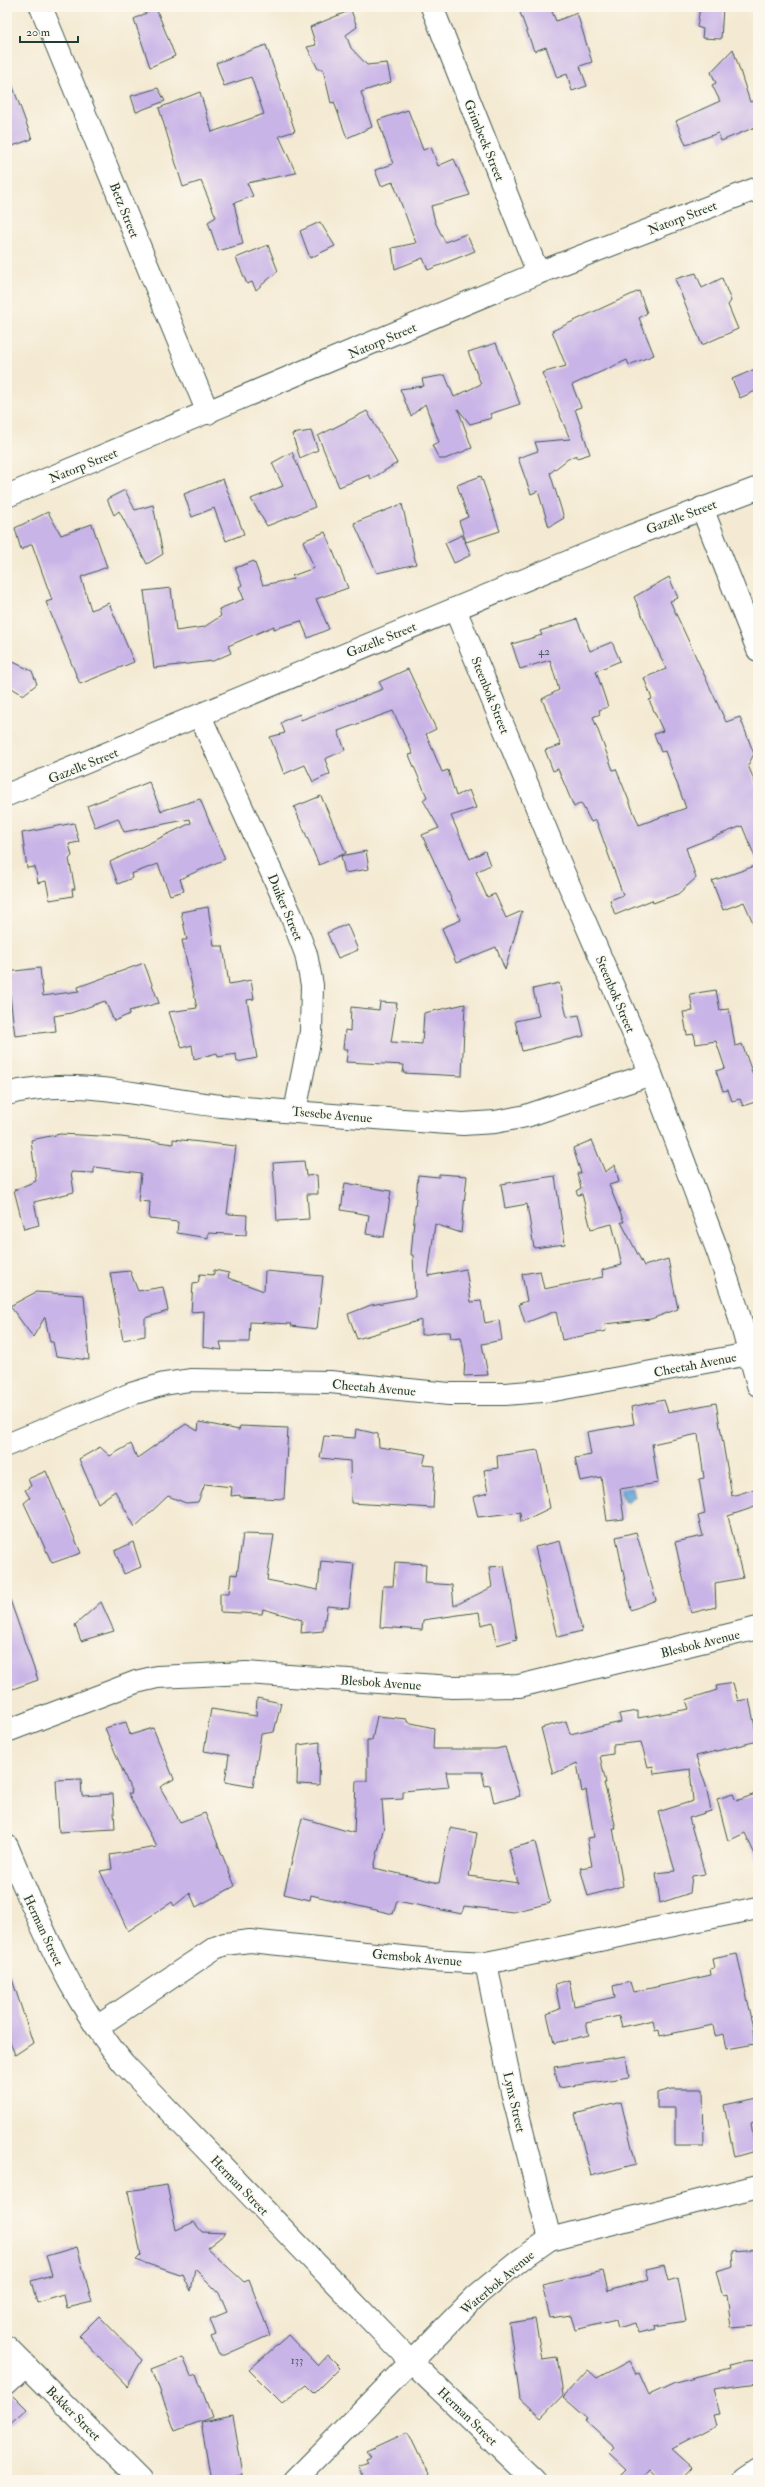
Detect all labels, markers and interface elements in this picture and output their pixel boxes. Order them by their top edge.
scale bar [20,18,78,44]
text: 20 m [26,25,51,40]
street label: Grimbeek Street [460,97,508,184]
street label: Betz Street [106,180,142,241]
street label: Natorp Street [646,197,719,239]
street label: Natorp Street [346,319,419,363]
street label: Natorp Street [47,445,120,488]
street label: Gazelle Street [644,496,719,538]
street label: Gazelle Street [344,619,419,661]
house number: 42 [538,645,550,658]
street label: Steenbok Street [467,654,513,736]
street label: Gazelle Street [46,745,121,787]
street label: Duiker Street [264,872,306,943]
street label: Steenbok Street [592,954,638,1035]
street label: Tsesebe Avenue [291,1104,373,1127]
street label: Cheetah Avenue [652,1349,738,1381]
street label: Cheetah Avenue [331,1376,417,1400]
street label: Blesbok Avenue [659,1626,742,1662]
street label: Blesbok Avenue [340,1672,422,1694]
street label: Herman Street [20,1892,67,1969]
street label: Gemsbok Avenue [371,1946,463,1970]
street label: Lynx Street [498,2070,529,2134]
street label: Herman Street [207,2152,272,2219]
street label: Waterbok Avenue [457,2247,538,2319]
house number: 133 [291,2354,303,2367]
street label: Bekker Street [43,2383,104,2444]
street label: Herman Street [434,2384,501,2449]

